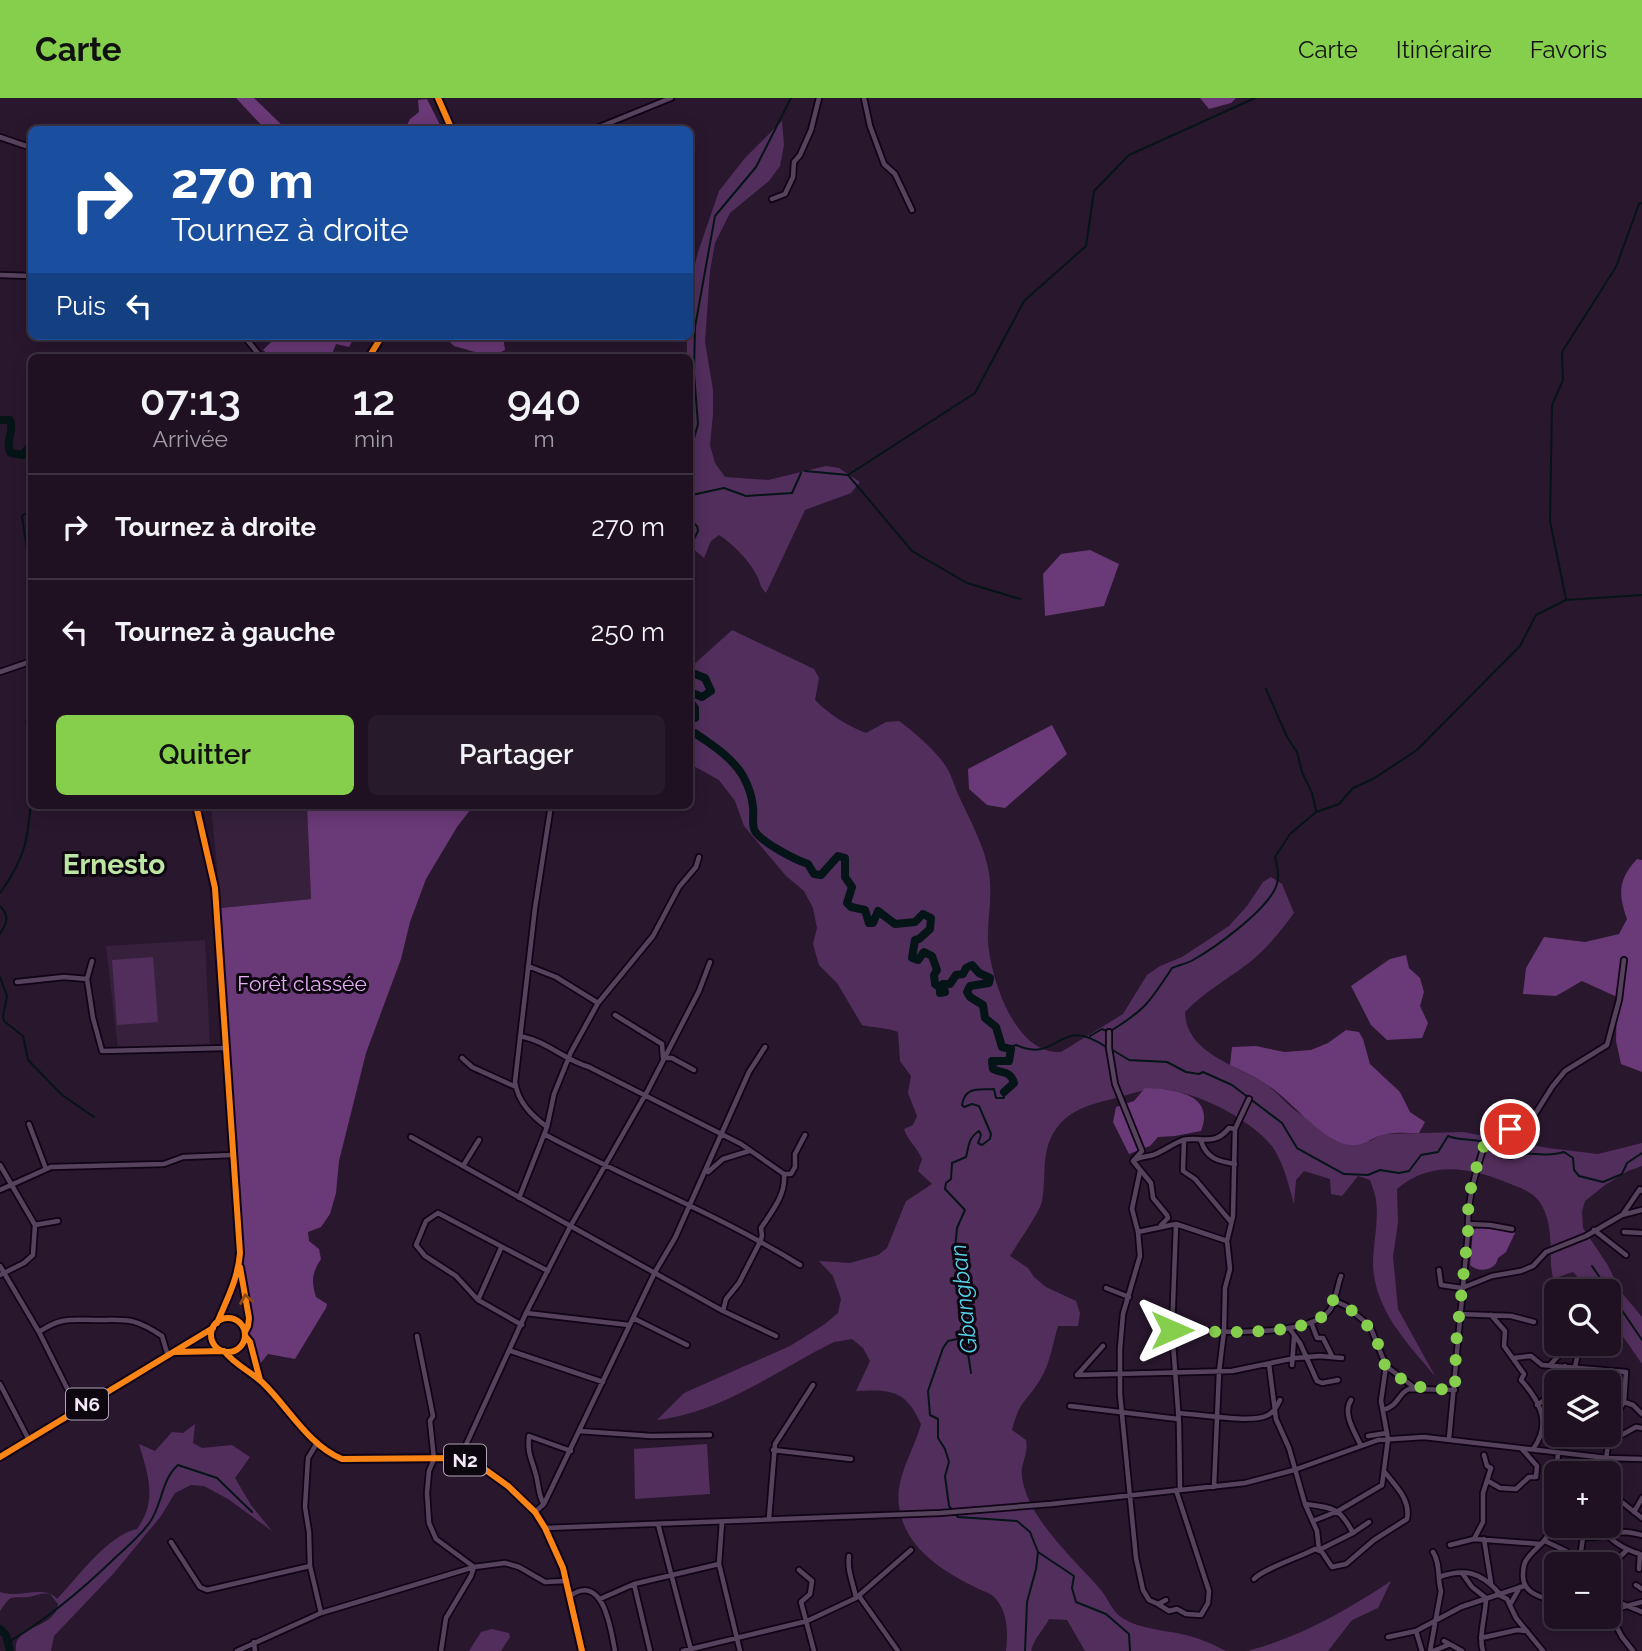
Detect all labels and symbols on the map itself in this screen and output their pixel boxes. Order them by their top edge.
district label: Ernesto [63,848,165,881]
park label: Forêt classée [237,971,367,996]
pin [1480,1099,1540,1159]
water label: Gbangban [944,1243,982,1355]
one-way arrow [239,1293,254,1305]
position arrow [1135,1293,1209,1367]
road number: N6 [66,1388,108,1420]
road number: N2 [444,1444,486,1476]

